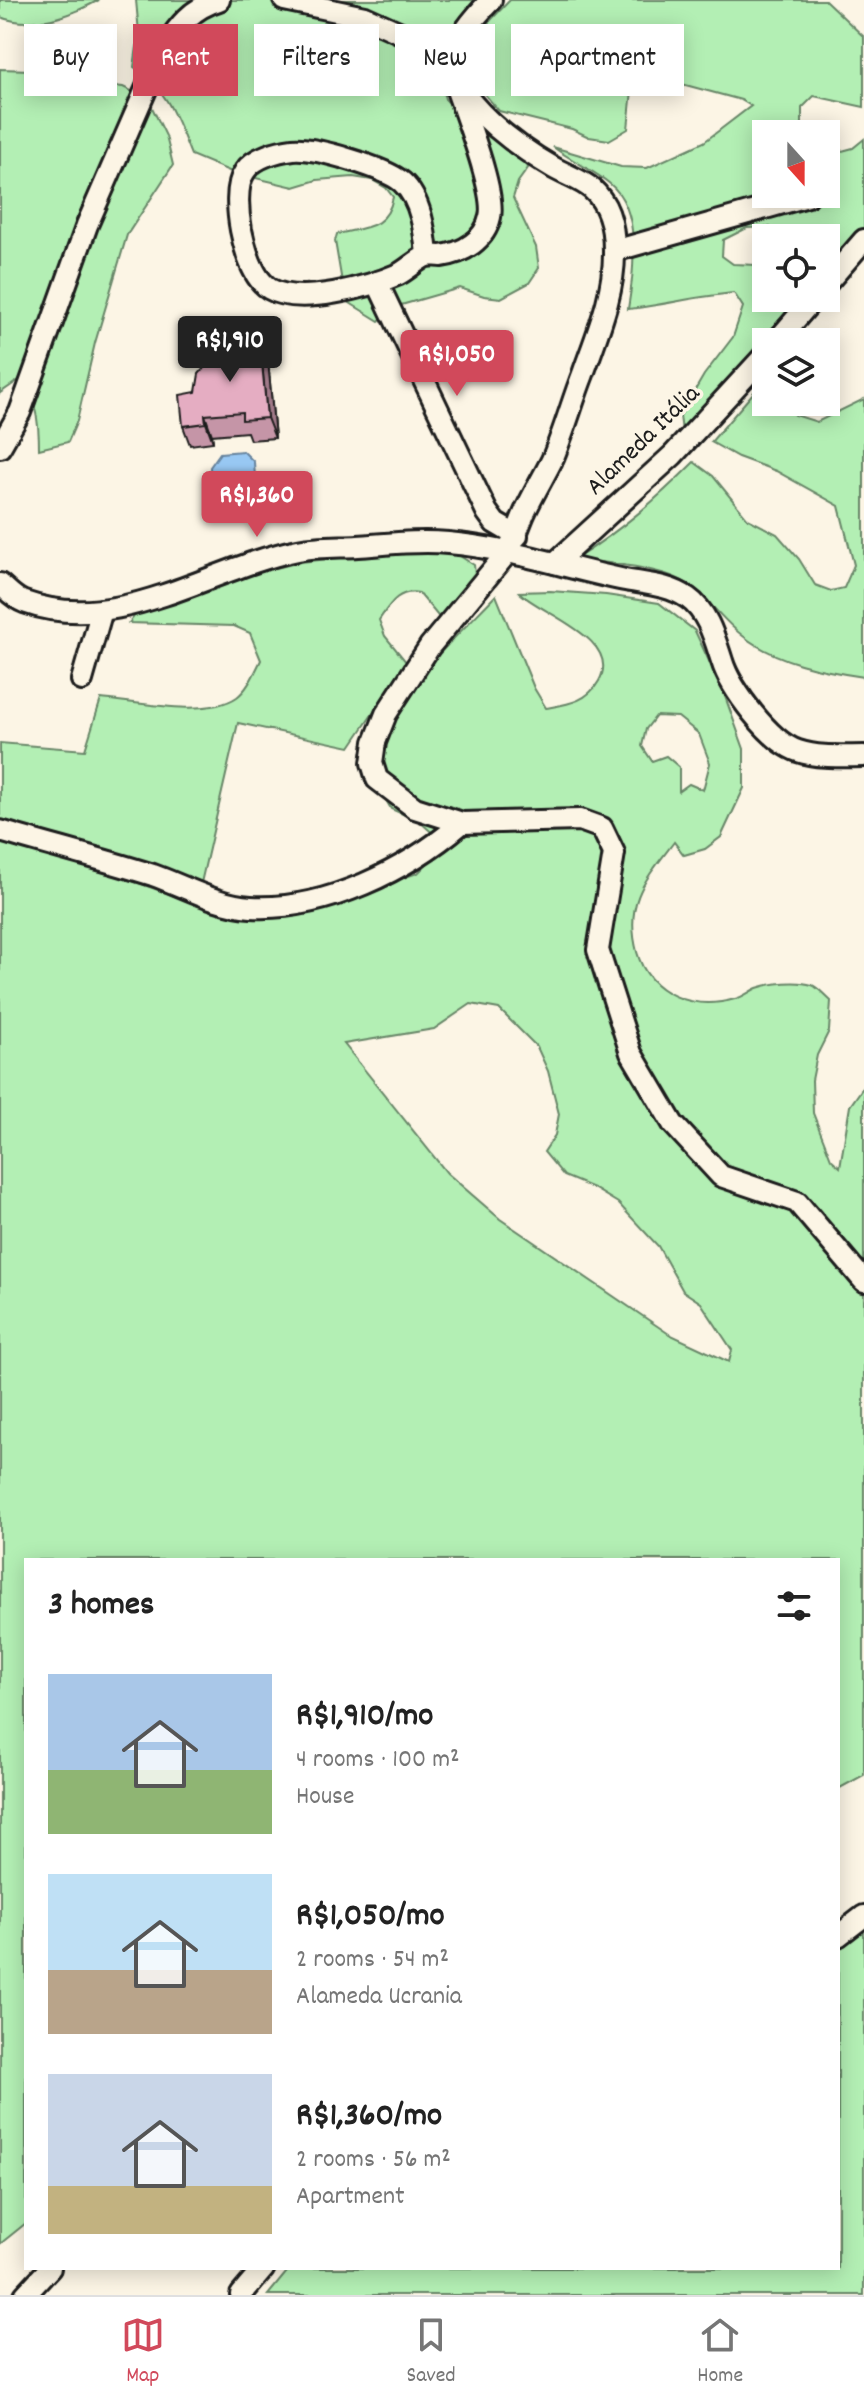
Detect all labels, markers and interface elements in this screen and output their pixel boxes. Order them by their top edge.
chip: Buy [24,24,117,96]
chip: Rent [133,24,238,96]
chip: Filters [254,24,379,96]
chip: New [395,24,495,96]
chip: Apartment [511,24,684,96]
north arrow [752,120,840,208]
map controls [752,120,840,416]
button: locate [752,224,840,312]
pin: R$1,910 [156,316,304,384]
text: R$1,910 [196,323,264,360]
button: layers [752,328,840,416]
pin: R$1,050 [383,330,531,398]
text: R$1,050 [419,337,495,374]
street label: Alameda Itália [579,376,710,505]
pin: R$1,360 [183,471,331,539]
text: R$1,360 [220,478,294,515]
text: 3 homes [48,1582,154,1631]
icon: filters [772,1584,816,1628]
text: R$1,910/mo [296,1693,433,1742]
icon: home [112,1706,208,1802]
text: 4 rooms · 100 m² [296,1742,460,1779]
text: House [296,1779,354,1816]
text: R$1,050/mo [296,1893,445,1942]
icon: home [112,1906,208,2002]
text: 2 rooms · 54 m² [296,1942,449,1979]
text: Alameda Ucrania [296,1979,462,2016]
text: R$1,360/mo [296,2093,442,2142]
icon: home [112,2106,208,2202]
text: 2 rooms · 56 m² [296,2142,451,2179]
text: Apartment [296,2179,405,2216]
tab: Map [121,2313,165,2392]
tab: Saved [406,2313,456,2392]
tab: Home [697,2313,743,2392]

